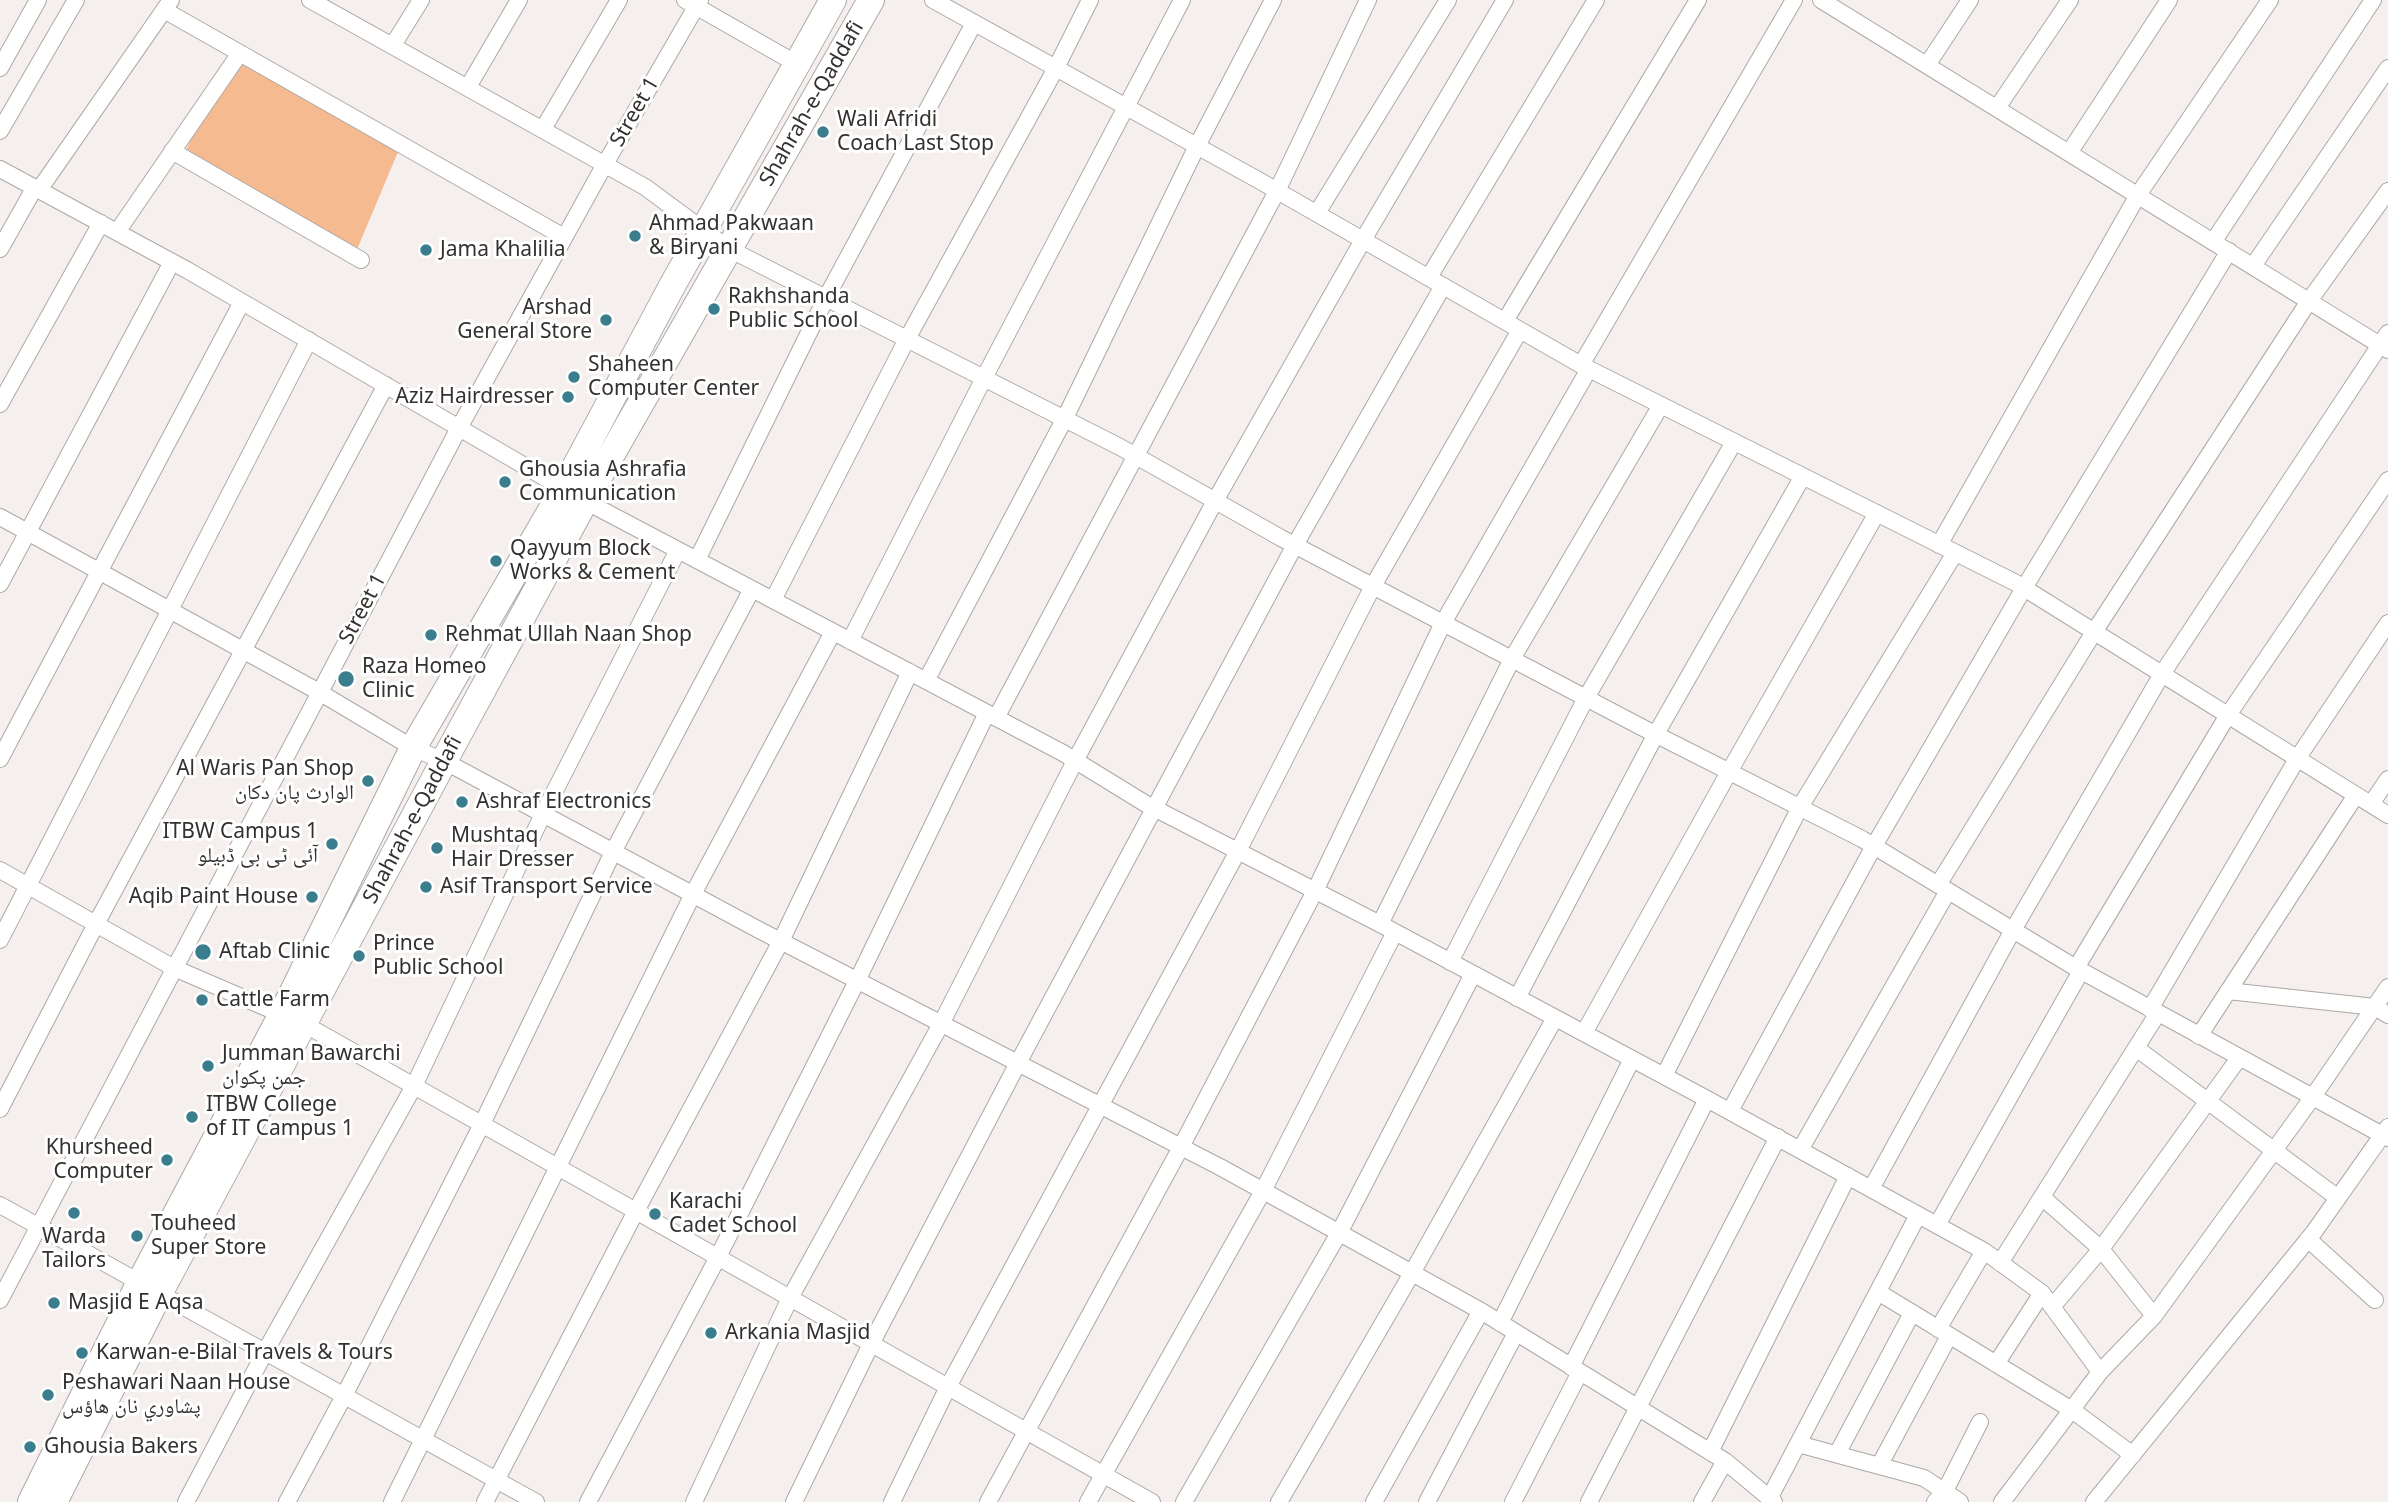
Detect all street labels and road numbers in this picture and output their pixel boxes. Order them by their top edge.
street label: Shahrah-e-Qaddafi [755,17,869,191]
street label: Street 1 [605,73,665,151]
street label: Street 1 [334,569,392,649]
street label: Shahrah-e-Qaddafi [358,732,468,908]

